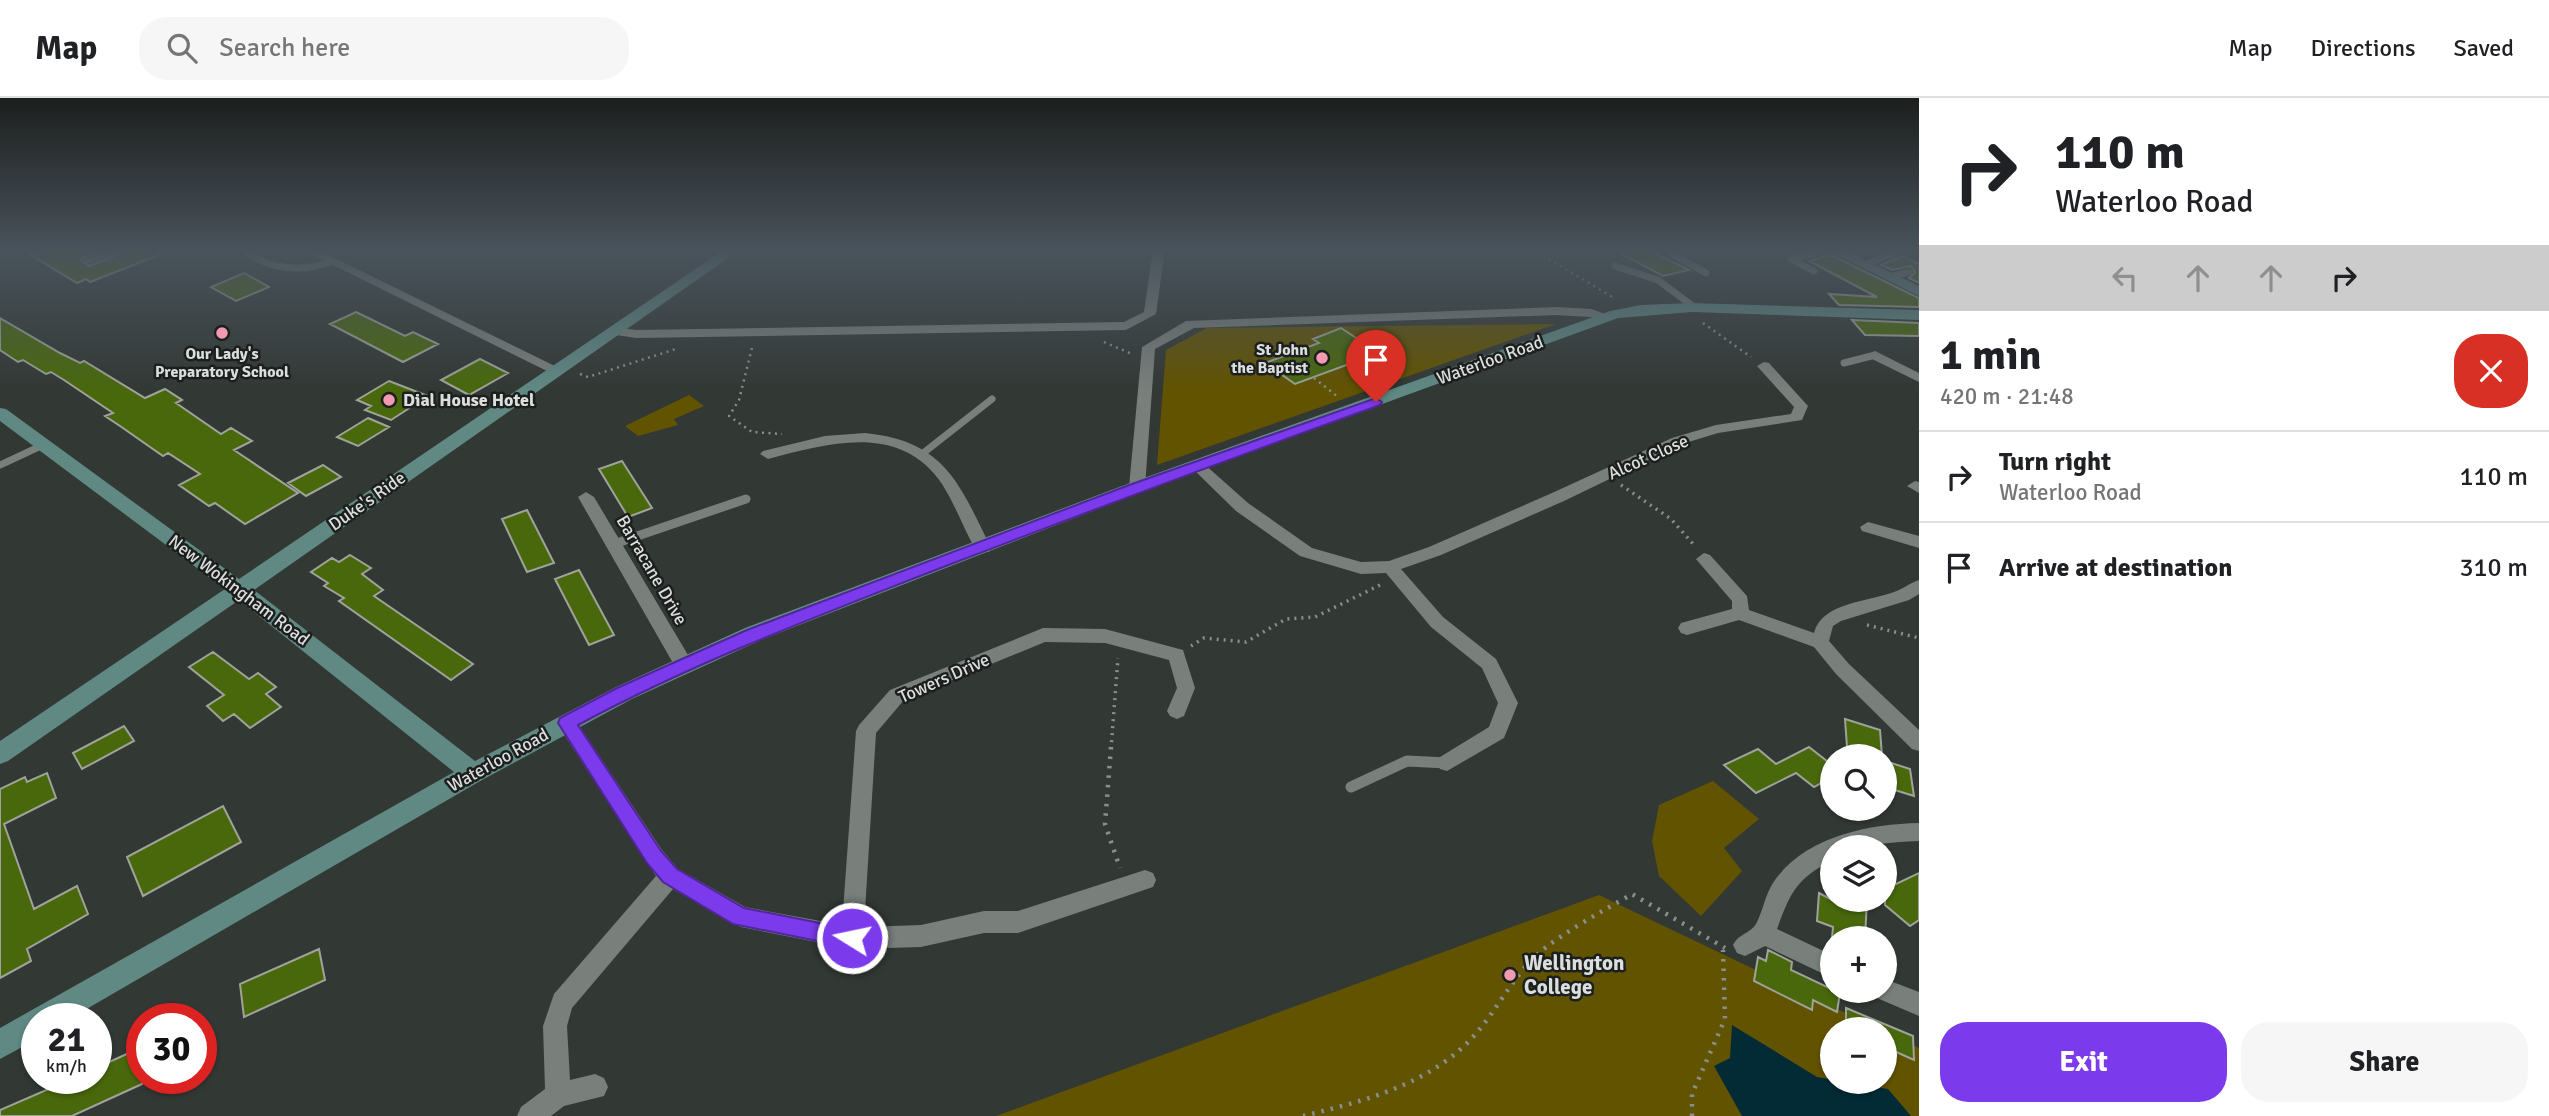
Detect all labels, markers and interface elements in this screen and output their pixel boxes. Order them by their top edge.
search box [139,17,629,80]
text: Map [35,28,97,69]
icon: search [163,29,201,67]
text: Search here [219,32,350,64]
text: Map [2228,33,2273,63]
text: Directions [2311,33,2416,63]
text: Saved [2454,33,2514,63]
text: 110 m [2055,122,2185,182]
icon: right [1940,126,2031,217]
text: Waterloo Road [2055,182,2254,221]
icon: left [2106,259,2144,297]
icon: ahead [2179,259,2217,297]
icon: ahead [2252,259,2290,297]
icon: right [2325,259,2363,297]
marker: Our Lady's Preparatory School [214,325,230,341]
pin [1346,330,1406,402]
text: 1 min [1940,330,2041,381]
street label: Waterloo Road [1434,331,1546,389]
button: close [2454,334,2528,408]
place label: St John the Baptist [1230,340,1308,378]
icon: arrive [1357,341,1395,379]
place label: Our Lady's Preparatory School [155,344,289,382]
marker: St John the Baptist [1314,350,1330,366]
text: 420 m · 21:48 [1940,382,2074,411]
place label: Dial House Hotel [403,389,535,411]
marker: Dial House Hotel [381,392,397,408]
street label: Alcot Close [1604,429,1692,485]
text: Turn right [1999,446,2111,478]
icon: right [1940,458,1978,496]
text: 110 m [2459,461,2528,493]
street label: Duke's Ride [324,466,410,536]
text: Waterloo Road [1999,478,2142,507]
street label: Barracane Drive [612,511,692,629]
street label: New Wokingham Road [164,530,314,650]
icon: arrive [1940,549,1978,587]
text: Arrive at destination [1999,552,2232,584]
text: 310 m [2459,552,2528,584]
street label: Towers Drive [895,648,993,708]
street label: Waterloo Road [444,723,552,797]
map controls [1820,744,1897,1094]
button: search [1820,744,1897,821]
button: layers [1820,835,1897,912]
position arrow [815,901,889,975]
button: + [1820,926,1897,1003]
place label: Wellington College [1524,950,1624,1000]
marker: Wellington College [1502,967,1518,983]
speed limit sign: 30 [126,1003,217,1094]
button: − [1820,1017,1897,1094]
text: 21 [48,1018,85,1061]
button: Exit [1940,1022,2227,1102]
button: Share [2241,1022,2528,1102]
text: km/h [46,1055,87,1077]

